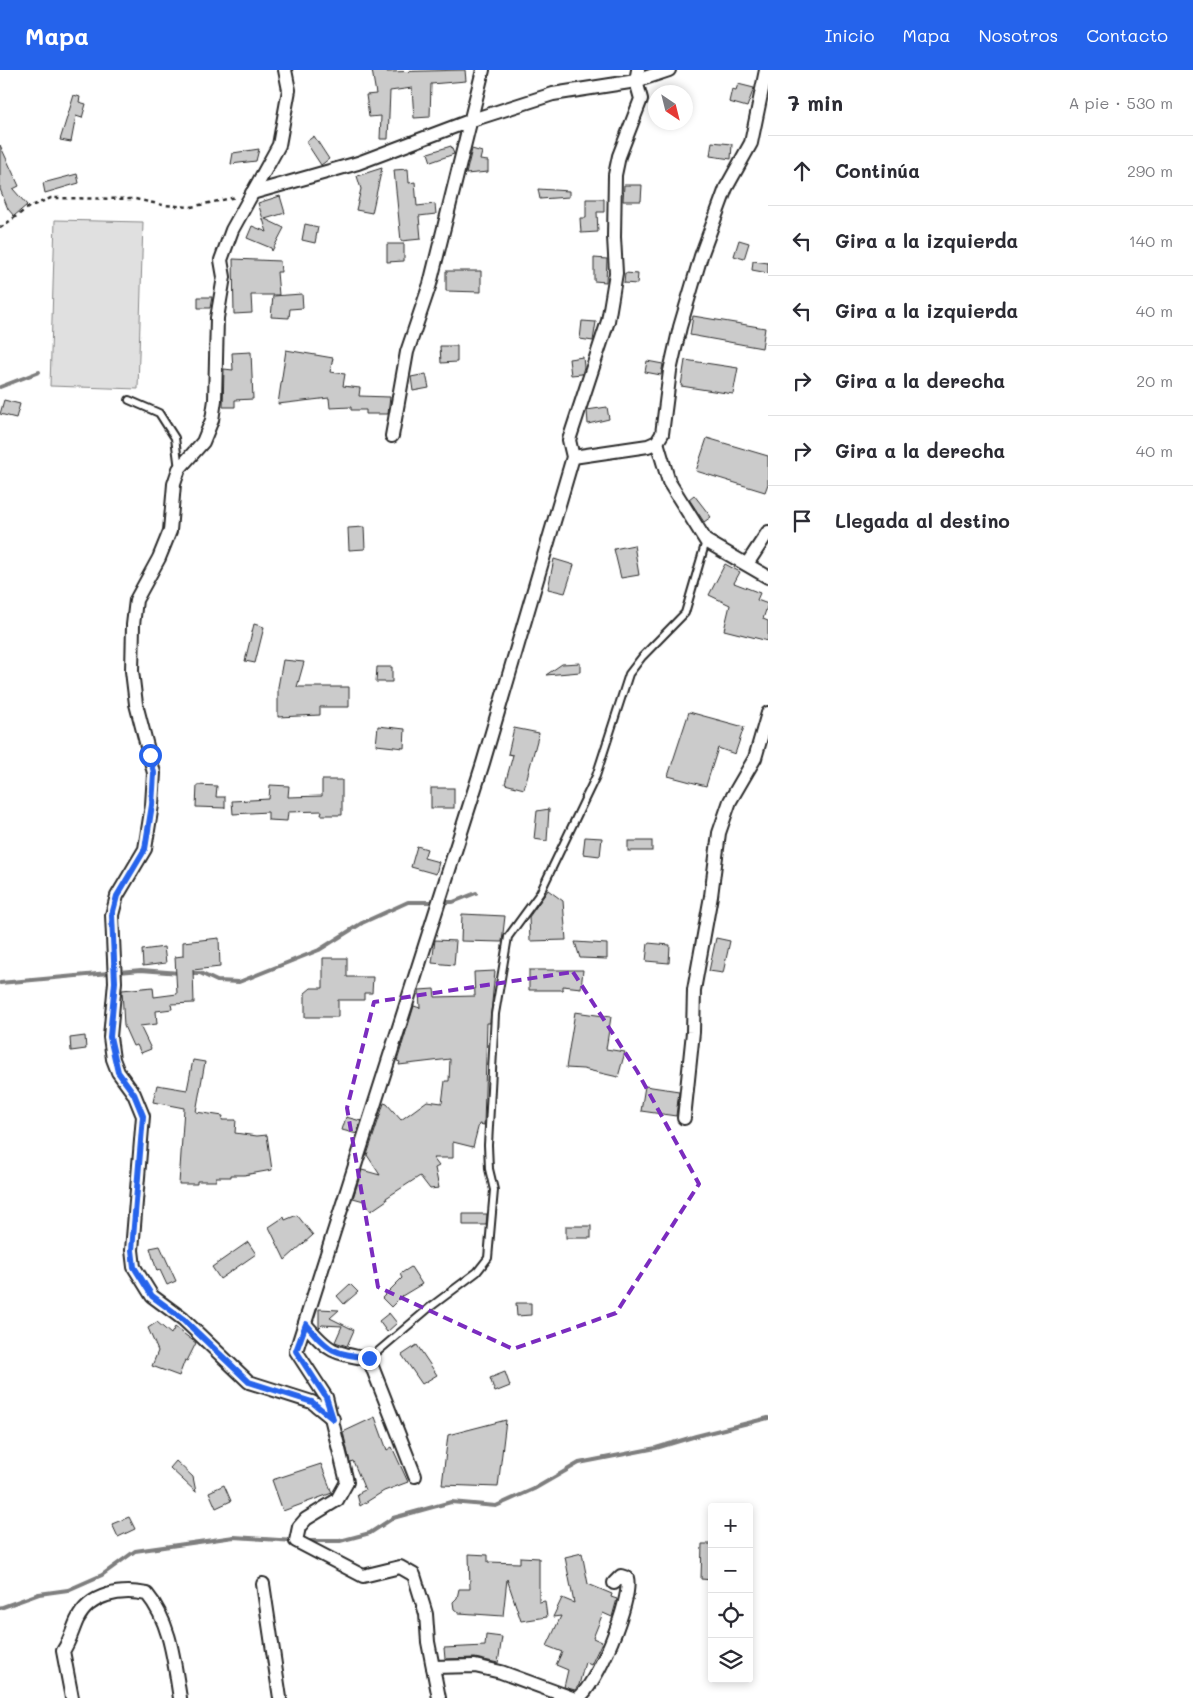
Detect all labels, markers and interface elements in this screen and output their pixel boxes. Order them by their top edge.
text: Mapa [25,20,89,51]
text: Inicio [824,23,875,47]
text: Mapa [903,23,950,47]
text: Nosotros [978,23,1058,47]
text: Contacto [1086,23,1168,47]
north arrow [648,85,693,130]
text: 7 min [788,89,843,116]
text: A pie · 530 m [1068,92,1173,113]
icon: ahead [788,157,816,185]
text: Continúa [835,158,920,183]
text: 290 m [1127,160,1173,181]
icon: left [788,227,816,255]
text: Gira a la izquierda [835,228,1018,253]
text: 140 m [1129,230,1173,251]
icon: left [788,297,816,325]
text: Gira a la izquierda [835,298,1018,323]
text: 40 m [1136,300,1173,321]
icon: right [788,367,816,395]
text: Gira a la derecha [835,368,1005,393]
text: 20 m [1136,370,1173,391]
icon: right [788,437,816,465]
text: Gira a la derecha [835,438,1005,463]
text: 40 m [1136,440,1173,461]
icon: arrive [788,507,816,535]
text: Llegada al destino [835,508,1010,533]
route start [139,744,162,767]
route end [358,1347,381,1370]
map controls [708,1503,753,1683]
button: + [708,1503,753,1548]
button: − [708,1548,753,1593]
button: locate [708,1593,753,1638]
button: layers [708,1638,753,1683]

